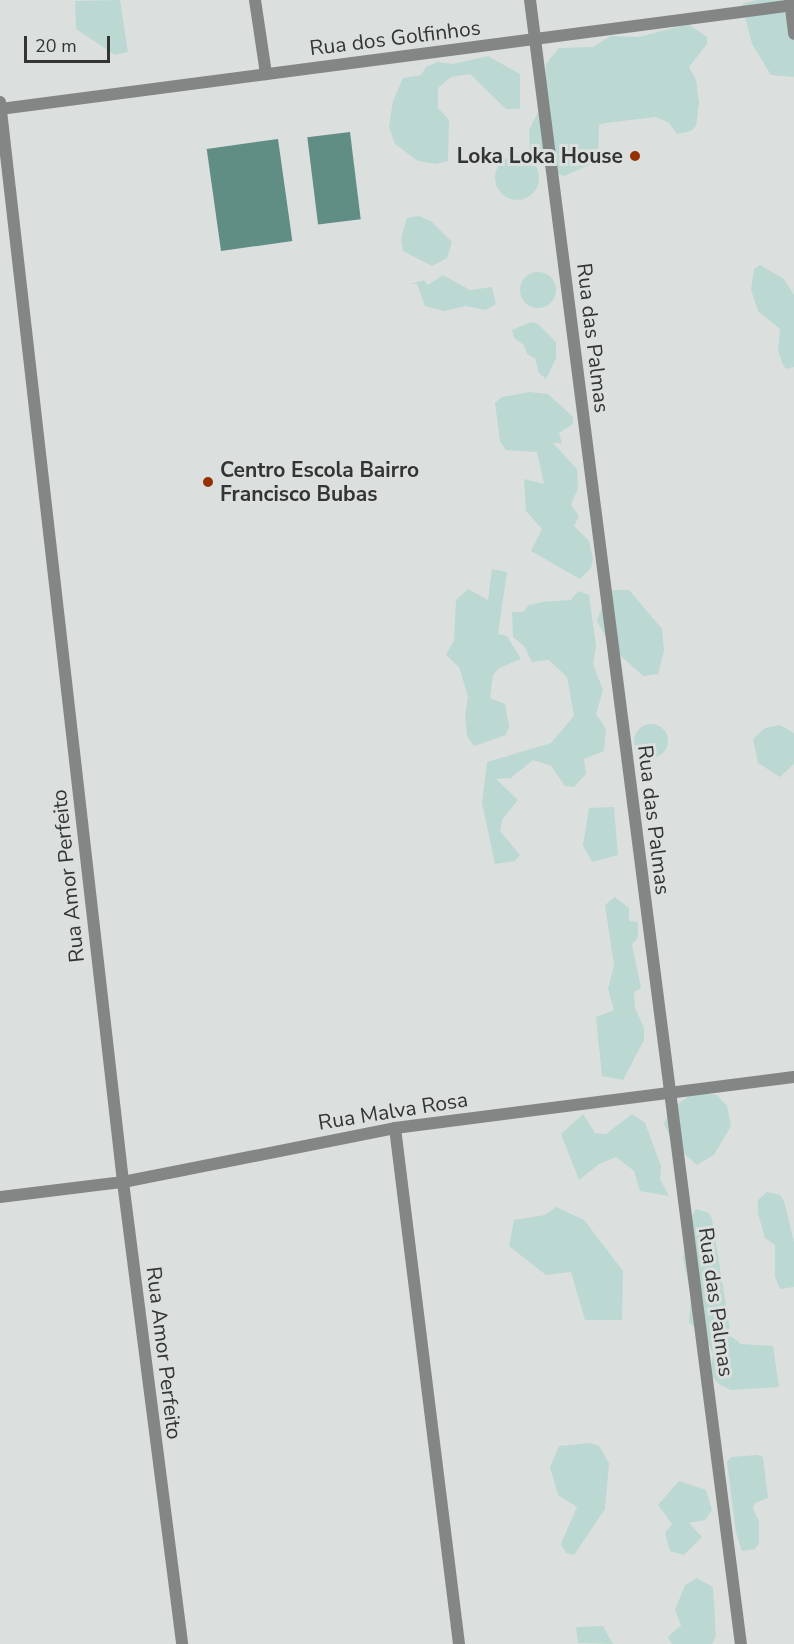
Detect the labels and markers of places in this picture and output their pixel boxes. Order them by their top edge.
place label: Loka Loka House [457,143,623,169]
marker: Loka Loka House [628,149,642,163]
place label: Centro Escola Bairro Francisco Bubas [220,457,419,507]
marker: Centro Escola Bairro Francisco Bubas [201,475,215,489]

